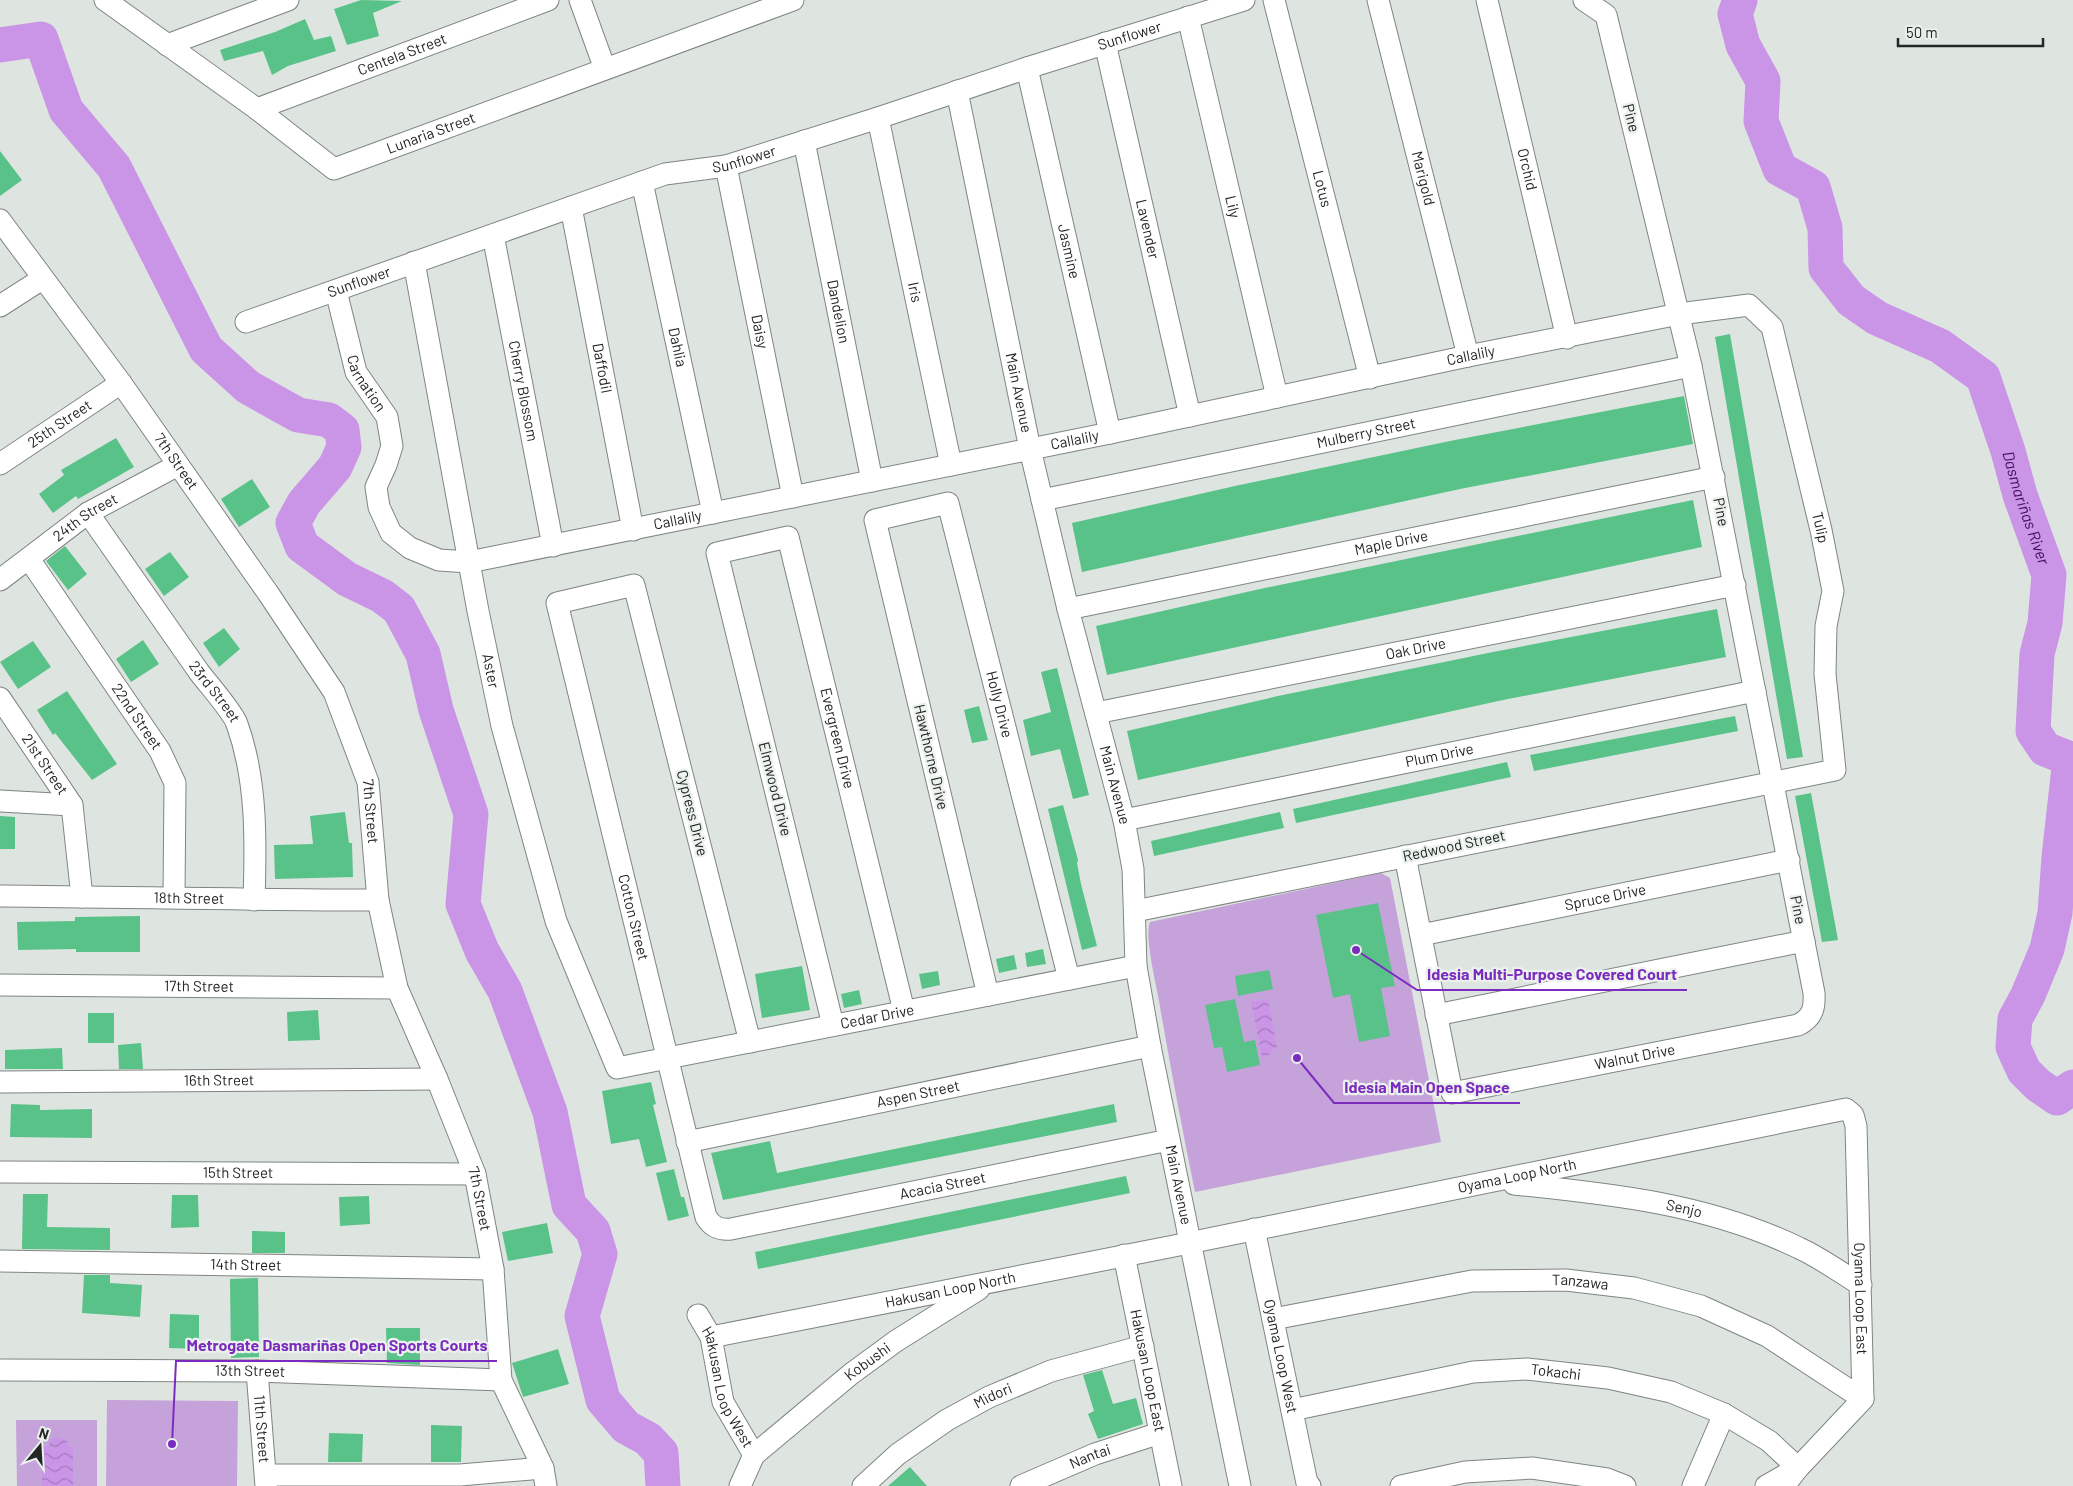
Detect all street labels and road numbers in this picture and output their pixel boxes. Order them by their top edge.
street label: Sunflower [1095,16,1164,53]
street label: Centela Street [355,29,449,79]
street label: Pine [1620,102,1644,134]
street label: Lunaria Street [384,108,478,157]
street label: Sunflower [711,141,778,176]
street label: Orchid [1514,146,1542,192]
street label: Marigold [1409,149,1440,207]
street label: Lotus [1310,168,1336,209]
street label: Lily [1222,194,1245,220]
street label: Lavender [1133,197,1164,261]
street label: Jasmine [1055,222,1085,280]
street label: Sunflower [325,261,393,301]
street label: Dandelion [824,278,854,345]
street label: Iris [905,280,927,304]
street label: Daisy [748,313,773,350]
street label: Dahlia [665,326,691,368]
street label: Cherry Blossom [506,339,543,443]
street label: Daffodil [589,341,616,394]
street label: Callalily [1445,341,1496,368]
street label: Main Avenue [1003,351,1036,434]
street label: Carnation [344,353,390,415]
street label: 25th Street [24,395,95,451]
street label: Mulberry Street [1315,413,1417,451]
street label: Callalily [1049,425,1100,453]
street label: 7th Street [151,429,203,493]
street label: 24th Street [49,489,120,545]
street label: Pine [1710,496,1734,528]
street label: Callalily [652,505,703,533]
street label: Tulip [1809,510,1833,545]
street label: Maple Drive [1353,526,1429,558]
street label: Oak Drive [1384,633,1447,663]
street label: Aster [479,652,504,690]
street label: 23rd Street [186,657,245,725]
street label: Holly Drive [983,669,1017,739]
street label: 22nd Street [109,680,166,753]
street label: Evergreen Drive [817,686,859,790]
street label: Hawthorne Drive [911,702,953,811]
street label: 21st Street [19,730,72,798]
street label: Plum Drive [1404,739,1475,770]
street label: Elmwood Drive [756,740,796,838]
street label: Main Avenue [1097,743,1135,826]
street label: Cypress Drive [674,768,712,858]
street label: 7th Street [360,778,383,844]
street label: Redwood Street [1401,825,1507,865]
street label: Cotton Street [615,872,653,962]
street label: Spruce Drive [1563,879,1647,914]
street label: 18th Street [154,888,224,907]
street label: Pine [1787,894,1811,926]
street label: 17th Street [164,976,234,995]
street label: Cedar Drive [839,1000,916,1032]
street label: Walnut Drive [1593,1039,1676,1073]
street label: 16th Street [184,1070,254,1089]
street label: Aspen Street [875,1076,961,1111]
street label: Main Avenue [1162,1143,1196,1226]
street label: Oyama Loop North [1456,1154,1578,1196]
street label: 15th Street [203,1163,273,1181]
street label: 7th Street [465,1164,496,1232]
street label: Acacia Street [898,1167,987,1203]
street label: Senjo [1665,1195,1704,1221]
street label: Oyama Loop East [1851,1242,1872,1355]
street label: 14th Street [210,1254,282,1274]
street label: Hakusan Loop North [883,1267,1017,1311]
street label: Tanzawa [1552,1270,1610,1293]
street label: Oyama Loop West [1261,1297,1302,1415]
street label: Hakusan Loop East [1127,1308,1170,1433]
street label: Hakusan Loop West [699,1323,758,1450]
street label: Kobushi [840,1338,894,1384]
street label: Tokachi [1530,1359,1582,1383]
street label: 13th Street [215,1361,286,1380]
street label: Midori [970,1378,1014,1412]
street label: 11th Street [251,1394,274,1463]
street label: Nantai [1066,1440,1113,1472]

